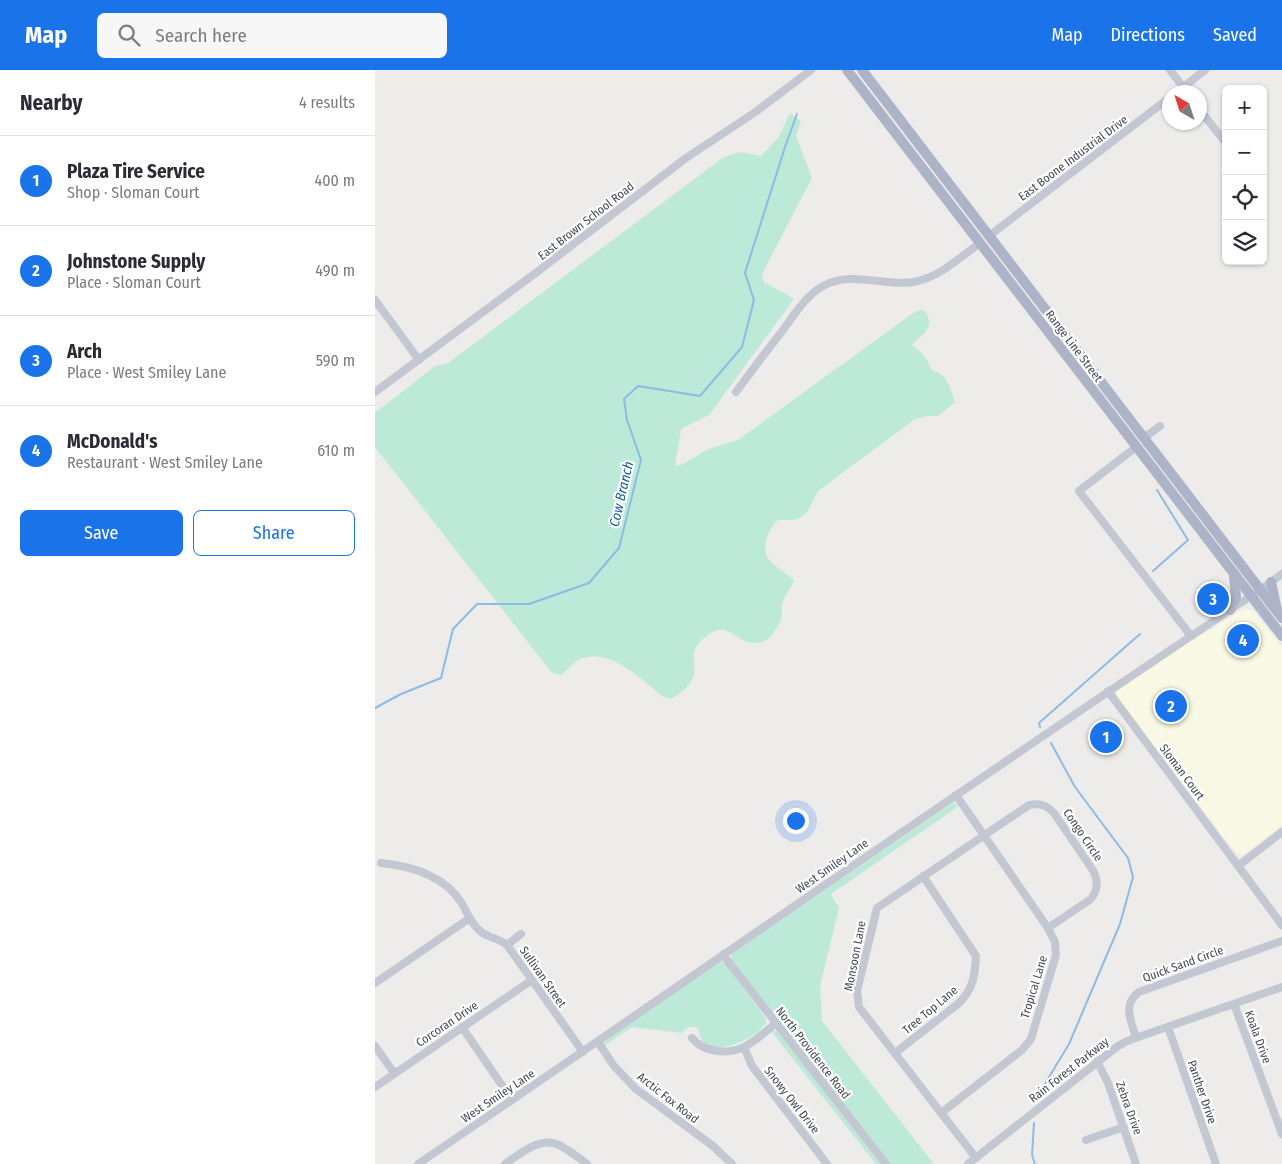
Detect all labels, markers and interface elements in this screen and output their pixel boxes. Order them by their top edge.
search box [97,13,447,58]
text: Map [25,21,67,49]
icon: search [115,21,143,49]
text: Search here [155,24,247,47]
text: Map [1051,24,1083,46]
text: Directions [1111,24,1185,46]
text: Saved [1213,24,1257,46]
north arrow [1162,85,1207,130]
map controls [1222,85,1267,265]
button: + [1222,85,1267,130]
text: Nearby [20,90,82,116]
text: 4 results [299,93,355,112]
street label: East Boone Industrial Drive [1016,112,1130,204]
button: − [1222,130,1267,175]
text: Plaza Tire Service [67,160,205,183]
text: 1 [33,171,39,190]
text: 400 m [315,171,355,190]
button: locate [1222,175,1267,220]
street label: East Brown School Road [535,179,637,263]
text: Shop · Sloman Court [67,183,199,202]
button: layers [1222,220,1267,265]
text: Johnstone Supply [67,250,205,273]
text: 2 [32,261,40,280]
text: 490 m [315,261,355,280]
text: Place · Sloman Court [67,273,201,292]
street label: Range Line Street [1043,308,1105,385]
text: Arch [67,340,102,363]
text: 3 [32,351,40,370]
text: 590 m [316,351,355,370]
text: Place · West Smiley Lane [67,363,226,382]
text: McDonald's [67,430,157,453]
text: 4 [32,441,40,460]
text: 610 m [317,441,355,460]
text: Restaurant · West Smiley Lane [67,453,263,472]
water label: Cow Branch [606,460,637,528]
button: Save [20,510,183,556]
button: Share [193,510,355,556]
pin: 3 [1197,580,1229,618]
pin: 4 [1227,621,1259,659]
pin: 2 [1155,687,1187,725]
pin: 1 [1090,718,1122,756]
street label: Sloman Court [1156,741,1208,803]
street label: Congo Circle [1060,806,1106,864]
your location [783,808,809,834]
street label: West Smiley Lane [793,836,871,896]
street label: Monsoon Lane [841,920,869,992]
street label: Quick Sand Circle [1141,943,1225,985]
street label: Sullivan Street [517,944,569,1010]
street label: Tropical Lane [1018,954,1050,1020]
street label: Tree Top Lane [900,983,960,1037]
street label: Corcoran Drive [413,998,481,1050]
street label: North Providence Road [773,1004,853,1102]
street label: Koala Drive [1242,1009,1274,1065]
street label: Rain Forest Parkway [1026,1034,1112,1105]
street label: Panther Drive [1185,1058,1219,1126]
street label: Snowy Owl Drive [761,1064,823,1136]
street label: West Smiley Lane [459,1066,537,1126]
street label: Arctic Fox Road [634,1070,702,1126]
street label: Zebra Drive [1113,1079,1145,1137]

